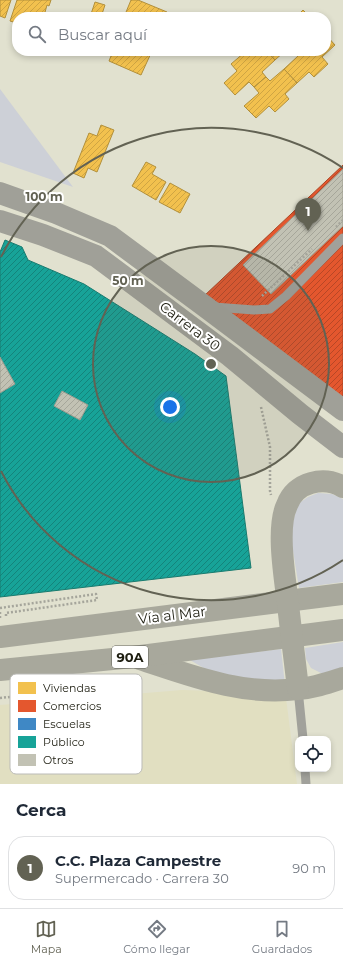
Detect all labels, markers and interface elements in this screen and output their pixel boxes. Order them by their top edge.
search box [12,12,331,56]
icon: search [26,23,48,45]
text: Buscar aquí [58,25,147,44]
text: 100 m [26,189,62,204]
pin: 1 [295,198,321,231]
text: 50 m [112,273,144,288]
street label: Carrera 30 [156,297,224,355]
centre of rings [204,357,218,371]
your location [160,397,180,417]
street label: Vía al Mar [137,602,207,628]
road number: 90A [112,646,148,668]
legend [10,674,142,774]
text: Viviendas [43,681,96,695]
text: Comercios [43,699,102,713]
text: Escuelas [43,717,91,731]
text: Público [43,735,85,749]
map controls [295,736,331,772]
button: locate [295,736,331,772]
text: Otros [43,753,74,767]
text: Cerca [16,800,66,820]
text: C.C. Plaza Campestre [55,851,221,870]
text: 1 [27,860,33,876]
text: 90 m [292,860,326,876]
text: Supermercado · Carrera 30 [55,870,229,886]
tab: Mapa [31,918,62,956]
tab: Cómo llegar [123,918,190,956]
tab: Guardados [252,918,312,956]

